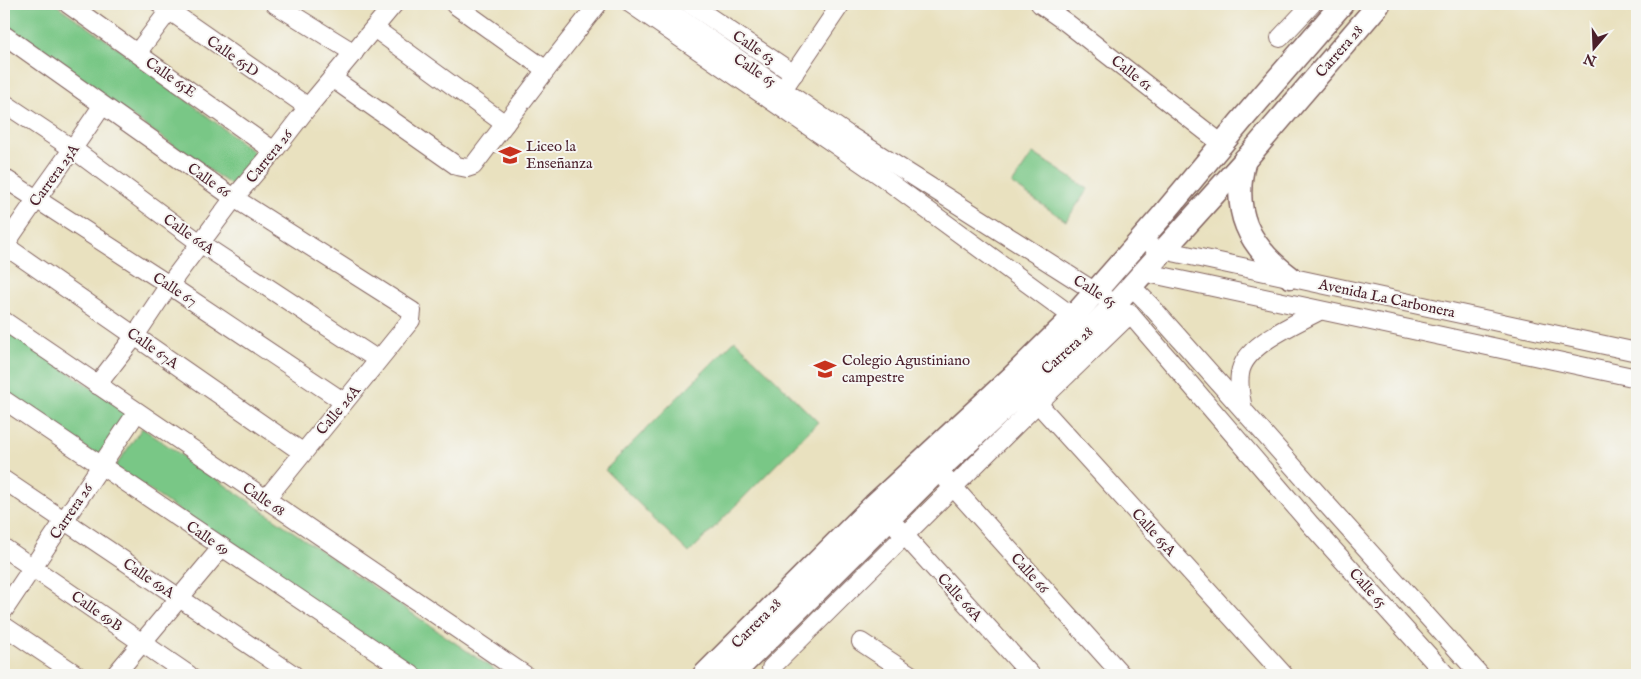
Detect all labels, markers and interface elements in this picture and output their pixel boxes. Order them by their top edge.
street label: Carrera 28 [1311,21,1367,81]
north arrow [1568,22,1618,72]
street label: Calle 63 [729,26,779,69]
street label: Calle 65D [203,32,262,81]
street label: Calle 65 [730,49,780,92]
text: N [1581,49,1600,70]
street label: Calle 61 [1107,51,1156,95]
street label: Calle 65E [142,53,200,102]
street label: Carrera 26 [242,125,297,187]
place label: Liceo la Enseñanza [526,137,593,173]
street label: Carrera 25A [25,140,84,210]
school or university icon: Liceo la Enseñanza [497,142,523,168]
street label: Calle 66 [184,159,234,202]
street label: Calle 66A [159,210,219,259]
street label: Calle 67 [149,268,200,311]
street label: Calle 65 [1070,271,1120,312]
street label: Avenida La Carbonera [1316,275,1457,322]
street label: Carrera 28 [1037,322,1097,379]
street label: Calle 67A [123,324,183,374]
place label: Colegio Agustiniano campestre [842,351,970,387]
school or university icon: Colegio Agustiniano campestre [812,356,838,382]
street label: Calle 26A [312,381,365,439]
street label: Calle 68 [239,478,289,521]
street label: Carrera 26 [46,479,97,543]
street label: Calle 65A [1127,505,1180,561]
street label: Calle 69 [182,517,233,560]
street label: Calle 66 [1006,549,1053,598]
street label: Calle 69A [119,554,179,603]
street label: Calle 65 [1345,564,1391,613]
street label: Calle 66A [933,569,987,626]
street label: Calle 69B [67,587,126,636]
street label: Carrera 28 [727,594,786,652]

